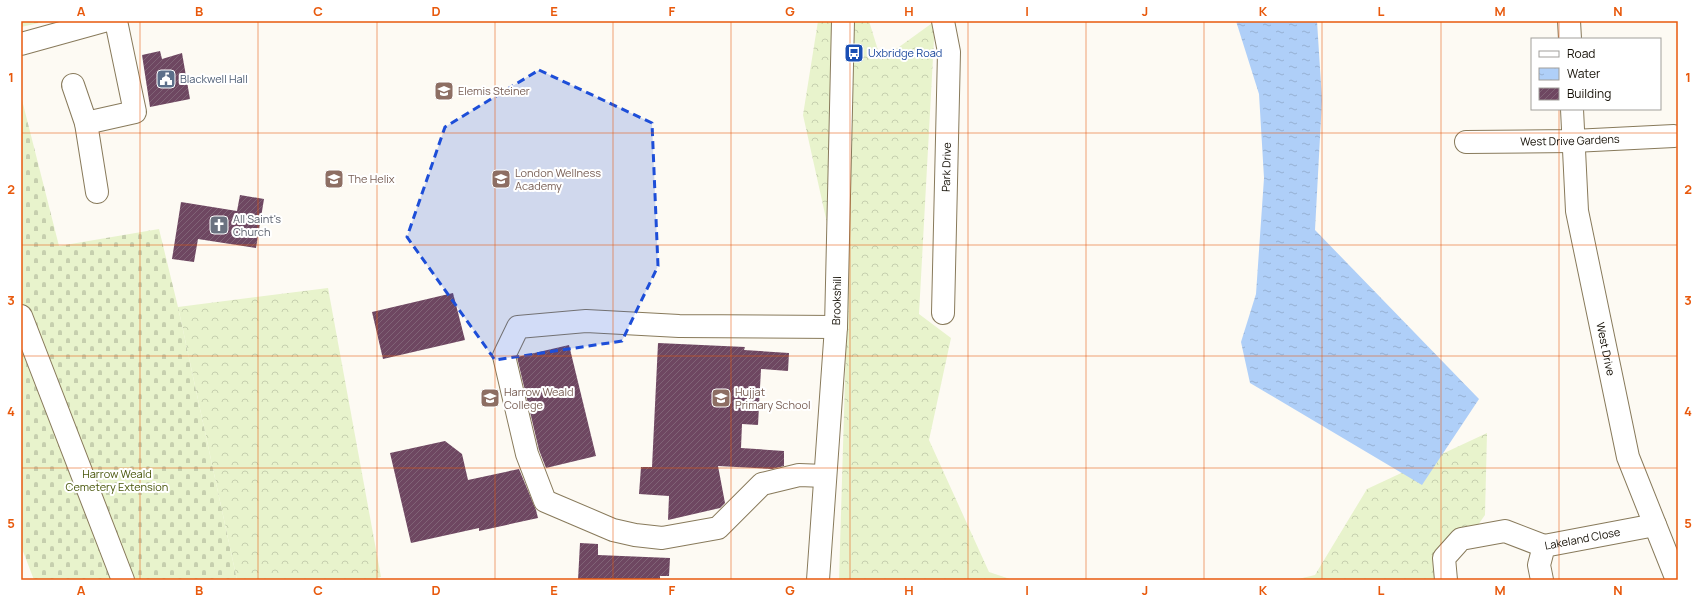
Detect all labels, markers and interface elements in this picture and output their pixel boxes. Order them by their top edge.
text: A [77,2,86,20]
text: B [195,2,203,20]
text: C [313,2,323,20]
text: D [431,2,441,20]
text: E [550,2,558,20]
text: F [669,2,676,20]
text: G [785,2,795,20]
text: H [904,2,914,20]
text: I [1025,2,1029,20]
text: J [1142,2,1148,20]
text: K [1259,2,1268,20]
text: L [1378,2,1385,20]
text: M [1494,2,1506,20]
text: N [1613,2,1623,20]
legend [1531,38,1661,110]
bus stop icon: Uxbridge Road [843,42,865,64]
place label: Uxbridge Road [868,45,942,60]
text: Road [1567,45,1595,62]
text: Water [1567,65,1601,82]
text: 1 [8,68,14,86]
public building icon: Blackwell Hall [155,68,177,90]
text: 1 [1685,68,1691,86]
place label: Blackwell Hall [180,71,248,86]
school or university icon: Elemis Steiner [433,80,455,102]
place label: Elemis Steiner [458,83,530,98]
text: Building [1567,85,1611,102]
street label: West Drive Gardens [1520,131,1620,148]
street label: Park Drive [938,141,954,192]
place label: London Wellness Academy [515,165,601,193]
school or university icon: The Helix [323,168,345,190]
school or university icon: London Wellness Academy [490,168,512,190]
place label: The Helix [348,171,395,186]
text: 2 [7,180,15,198]
text: 2 [1684,180,1692,198]
place label: All Saint's Church [233,211,281,239]
church icon: All Saint's Church [208,214,230,236]
street label: Brookshill [828,276,844,325]
text: 3 [7,291,15,309]
text: 3 [1684,291,1692,309]
street label: West Drive [1593,321,1619,377]
place label: Harrow Weald College [504,384,574,412]
place label: Hujjat Primary School [735,384,811,412]
school or university icon: Harrow Weald College [479,387,501,409]
school or university icon: Hujjat Primary School [710,387,732,409]
text: 4 [7,402,15,420]
text: 4 [1684,402,1692,420]
park label: Harrow Weald Cemetery Extension [66,466,168,494]
text: 5 [7,514,15,532]
text: 5 [1684,514,1692,532]
street label: Lakeland Close [1543,524,1622,553]
text: A [77,581,86,599]
text: B [195,581,203,599]
text: C [313,581,323,599]
text: D [431,581,441,599]
text: E [550,581,558,599]
text: F [669,581,676,599]
text: G [785,581,795,599]
text: H [904,581,914,599]
text: I [1025,581,1029,599]
text: J [1142,581,1148,599]
text: K [1259,581,1268,599]
text: L [1378,581,1385,599]
text: M [1494,581,1506,599]
text: N [1613,581,1623,599]

